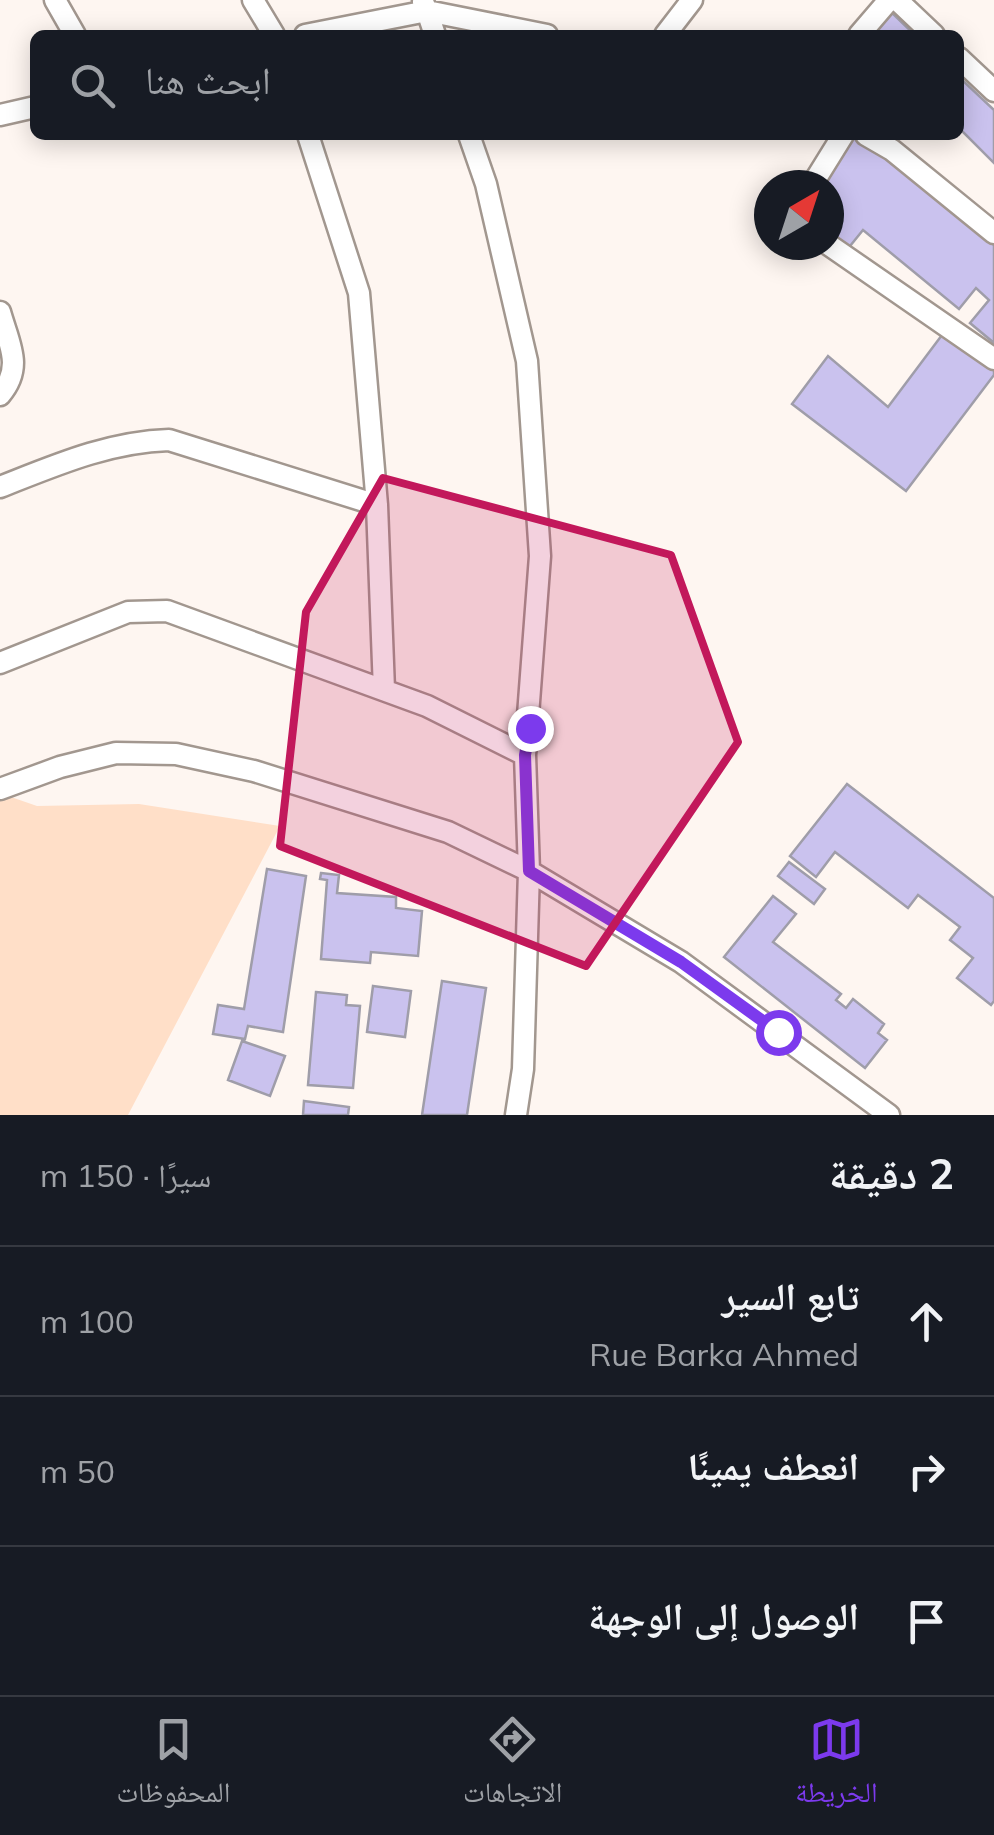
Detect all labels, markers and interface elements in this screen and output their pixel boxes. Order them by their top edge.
search box [30,30,964,140]
text: ابحث هنا [145,56,271,104]
icon: search [65,58,120,113]
north arrow [754,170,844,260]
route end [508,706,554,752]
route start [756,1010,802,1056]
text: 2 دقيقة [829,1147,954,1200]
text: سيرًا · 150 m [40,1155,211,1195]
text: تابع السير [722,1272,859,1320]
icon: ahead [899,1294,954,1349]
text: 100 m [40,1301,134,1341]
text: Rue Barka Ahmed [589,1334,859,1374]
text: انعطف يمينًا [687,1442,859,1490]
icon: right [899,1444,954,1499]
text: 50 m [40,1451,115,1491]
text: الوصول إلى الوجهة [588,1592,859,1640]
icon: arrive [899,1594,954,1649]
tab: المحفوظات [116,1712,230,1820]
tab: الاتجاهات [463,1712,562,1820]
tab: الخريطة [795,1712,878,1820]

